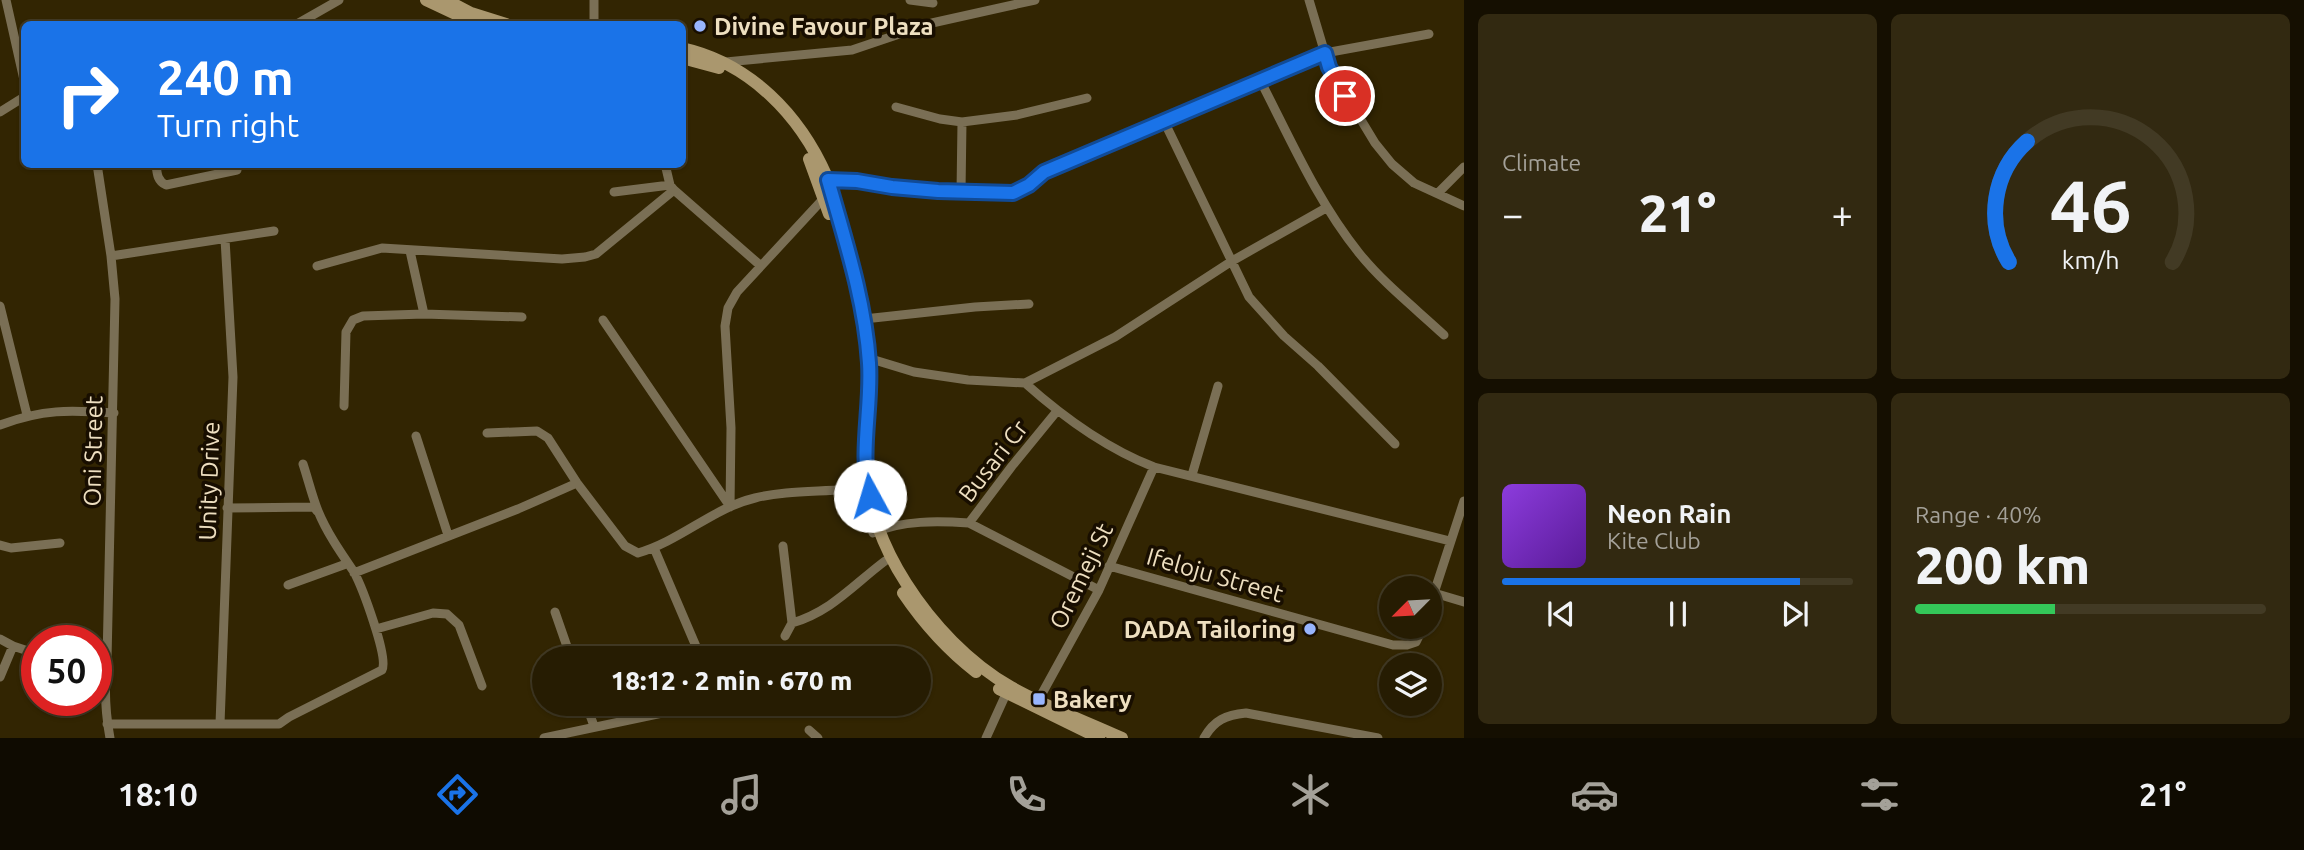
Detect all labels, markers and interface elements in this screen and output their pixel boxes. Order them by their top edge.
place label: Divine Favour Plaza [714,13,933,40]
marker: Divine Favour Plaza [692,18,708,34]
icon: right [42,49,133,140]
text: 240 m [157,49,294,104]
pin [1315,66,1375,126]
icon: arrive [1326,77,1364,115]
text: Turn right [157,107,299,143]
text: Climate [1502,150,1581,175]
text: 46 [2049,165,2132,247]
text: 21° [1639,184,1716,242]
text: − [1502,193,1523,235]
text: + [1832,193,1853,235]
text: km/h [2062,246,2119,274]
street label: Oni Street [79,395,107,507]
street label: Busari Cr [953,415,1033,507]
street label: Unity Drive [193,421,225,541]
position arrow [833,459,907,533]
text: Neon Rain [1607,499,1732,528]
text: Range · 40% [1915,502,2042,527]
street label: Oremeji St [1044,518,1118,633]
text: Kite Club [1607,528,1701,553]
text: 200 km [1915,536,2090,594]
street label: Ifeloju Street [1144,543,1287,608]
north arrow [1379,576,1442,639]
map controls [1379,576,1442,716]
icon: previous [1542,595,1580,633]
icon: pause [1659,595,1697,633]
icon: next [1776,595,1814,633]
place label: DADA Tailoring [1124,616,1296,643]
marker: DADA Tailoring [1302,621,1318,637]
speed limit sign: 50 [21,625,112,716]
button: layers [1379,653,1442,716]
text: 18:12 · 2 min · 670 m [611,666,852,695]
place label: Bakery [1053,686,1132,713]
marker: Bakery [1031,691,1047,707]
icon: directions [433,770,482,819]
icon: music [717,770,766,819]
icon: phone [1002,770,1051,819]
icon: climate [1286,770,1335,819]
icon: car [1570,770,1619,819]
icon: filters [1855,770,1904,819]
text: 18:10 [118,776,198,812]
text: 21° [2139,776,2186,812]

